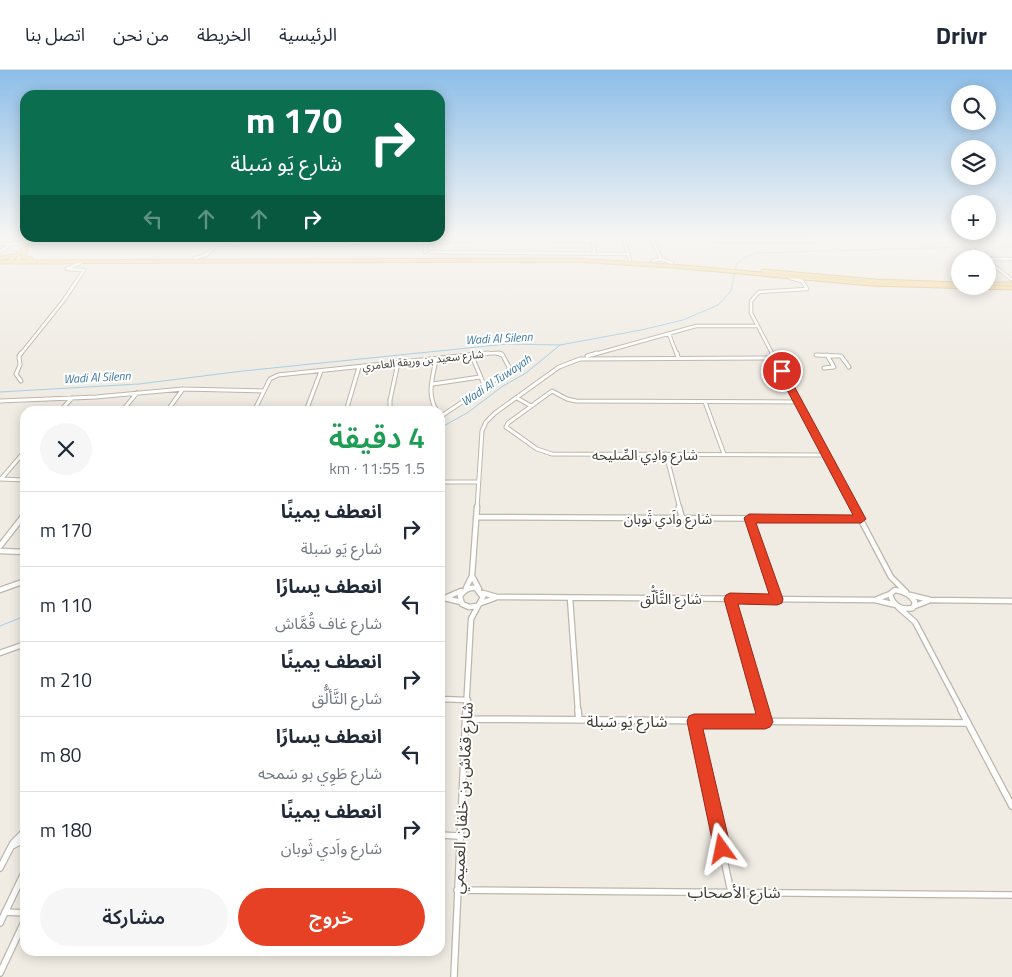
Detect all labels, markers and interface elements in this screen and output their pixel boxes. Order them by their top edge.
text: Drivr [936,17,987,53]
text: اتصل بنا [25,21,85,48]
text: من نحن [113,21,169,48]
text: الخريطة [197,21,251,48]
text: الرئيسية [279,21,337,48]
map controls [951,85,996,295]
button: search [951,85,996,130]
text: 170 m [246,93,342,147]
icon: right [360,110,425,175]
button: layers [951,140,996,185]
text: شارع يَو سَبلة [230,146,342,180]
button: + [951,195,996,240]
icon: left [139,205,167,233]
icon: ahead [192,205,220,233]
icon: ahead [245,205,273,233]
icon: right [298,205,326,233]
button: − [951,250,996,295]
water label: Wadi Al Silenn [465,327,534,349]
street label: شارع سعيد بن وريقة العامري [361,346,485,376]
water label: Wadi Al Tuwayah [457,349,536,411]
pin [761,350,803,392]
icon: arrive [768,357,796,385]
water label: Wadi Al Silenn [63,366,132,388]
text: 4 دقيقة [329,414,425,460]
button: close [40,423,92,475]
street label: شارع وادِي الصِّليحه [592,444,698,466]
text: 1.5 km · 11:55 [329,456,425,480]
text: انعطف يمينًا [281,496,382,525]
street label: شارع واَدي ثَوبان [624,508,712,530]
text: 170 m [40,515,92,544]
icon: right [397,515,425,543]
text: شارع يَو سَبلة [301,536,382,560]
text: انعطف يسارًا [276,571,382,600]
street label: شارع التَّألُّق [640,585,702,610]
text: 110 m [40,590,92,619]
icon: left [397,590,425,618]
text: شارع غاف قُمَّاش [275,611,382,635]
text: انعطف يمينًا [281,646,382,675]
text: 210 m [40,665,92,694]
icon: right [397,665,425,693]
text: شارع التَّألُّق [312,686,382,710]
street label: شارع قمّاش بن خلفان العميمي [445,702,480,895]
street label: شارع يَو سَبلة [586,709,668,734]
text: انعطف يسارًا [276,721,382,750]
text: 80 m [40,740,81,769]
icon: left [397,740,425,768]
text: شارع طَوِي بو سَمحه [258,761,382,785]
text: انعطف يمينًا [281,796,382,825]
text: 180 m [40,815,92,844]
icon: right [397,815,425,843]
position arrow [695,822,747,874]
text: شارع واَدي ثَوبان [281,836,382,860]
street label: شارع الأصحاب [687,880,781,905]
button: مشاركة [40,888,228,946]
button: خروج [238,888,425,946]

